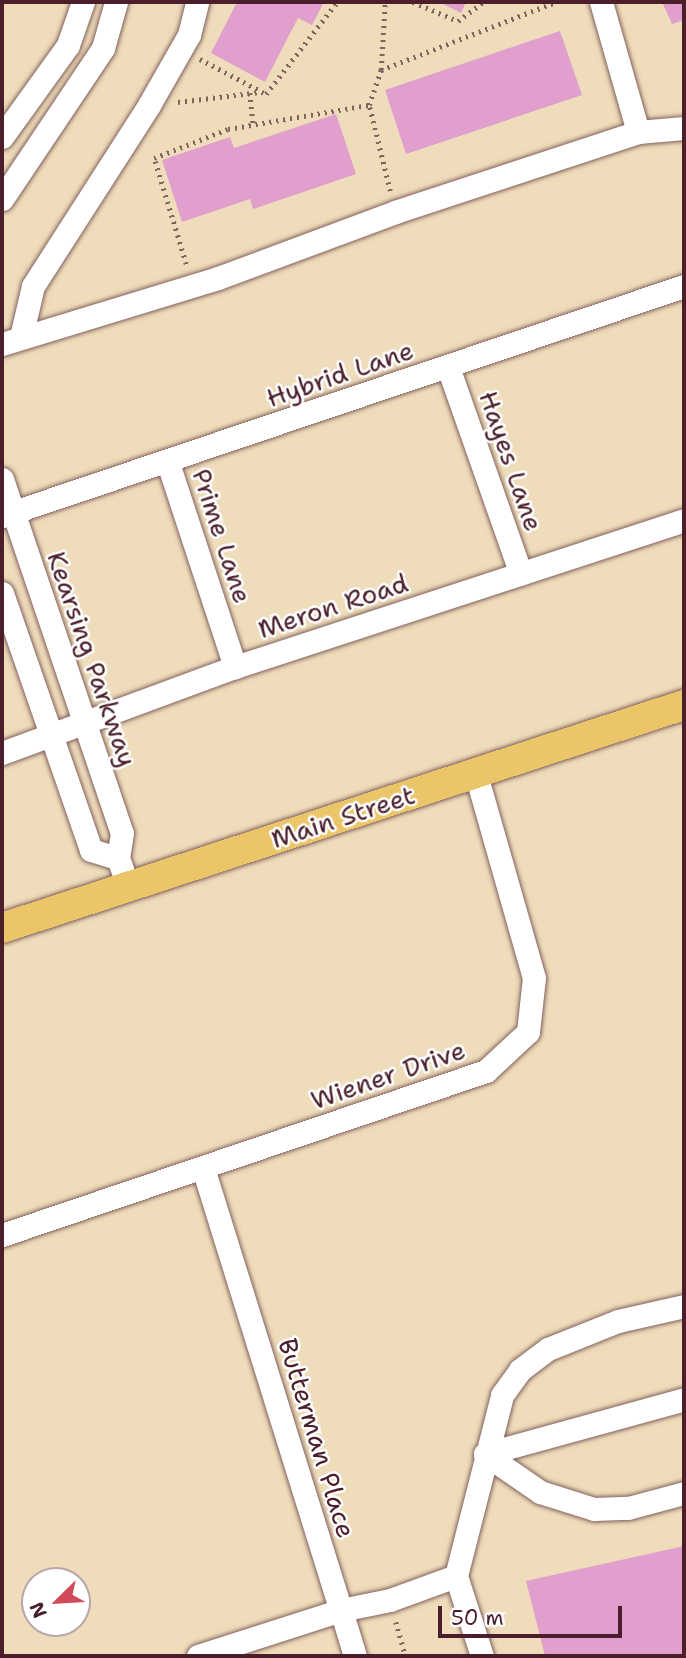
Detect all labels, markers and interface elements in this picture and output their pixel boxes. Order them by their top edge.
street label: Hybrid Lane [262,334,418,414]
street label: Hayes Lane [472,387,550,535]
street label: Prime Lane [186,465,258,607]
street label: Kearsing Parkway [41,547,143,771]
street label: Meron Road [254,567,412,645]
street label: Main Street [267,779,419,855]
street label: Wiener Drive [307,1034,469,1116]
street label: Butterman Place [272,1335,362,1541]
north arrow [21,1567,91,1637]
scale bar [441,1592,625,1636]
text: N [24,1598,53,1622]
text: 50 m [451,1604,504,1632]

